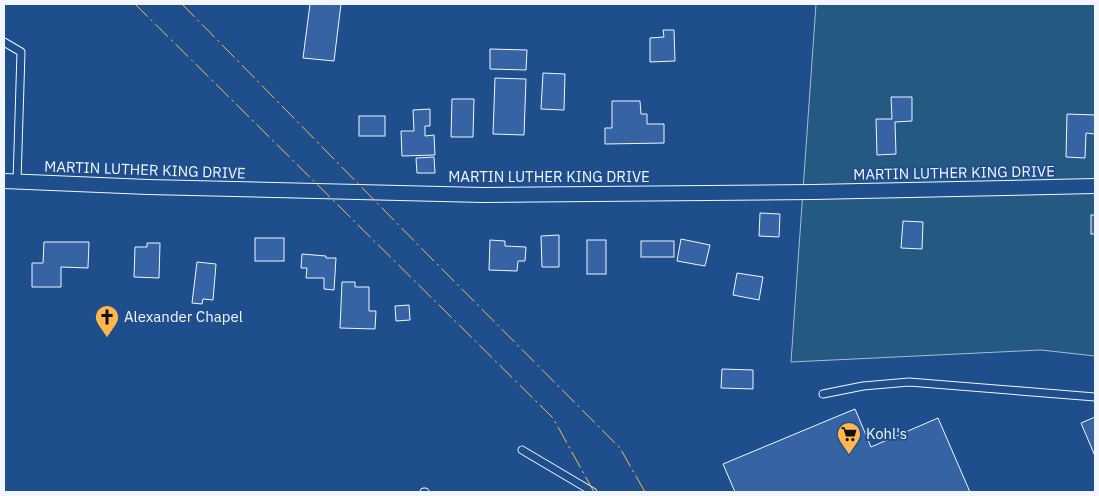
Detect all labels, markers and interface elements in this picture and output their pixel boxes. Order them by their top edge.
street label: MARTIN LUTHER KING DRIVE [44,156,246,183]
street label: MARTIN LUTHER KING DRIVE [853,161,1055,184]
street label: MARTIN LUTHER KING DRIVE [448,167,650,186]
church icon: Alexander Chapel [94,304,120,338]
place label: Alexander Chapel [124,307,243,326]
supermarket icon: Kohl's [836,421,862,455]
place label: Kohl's [866,424,907,443]

